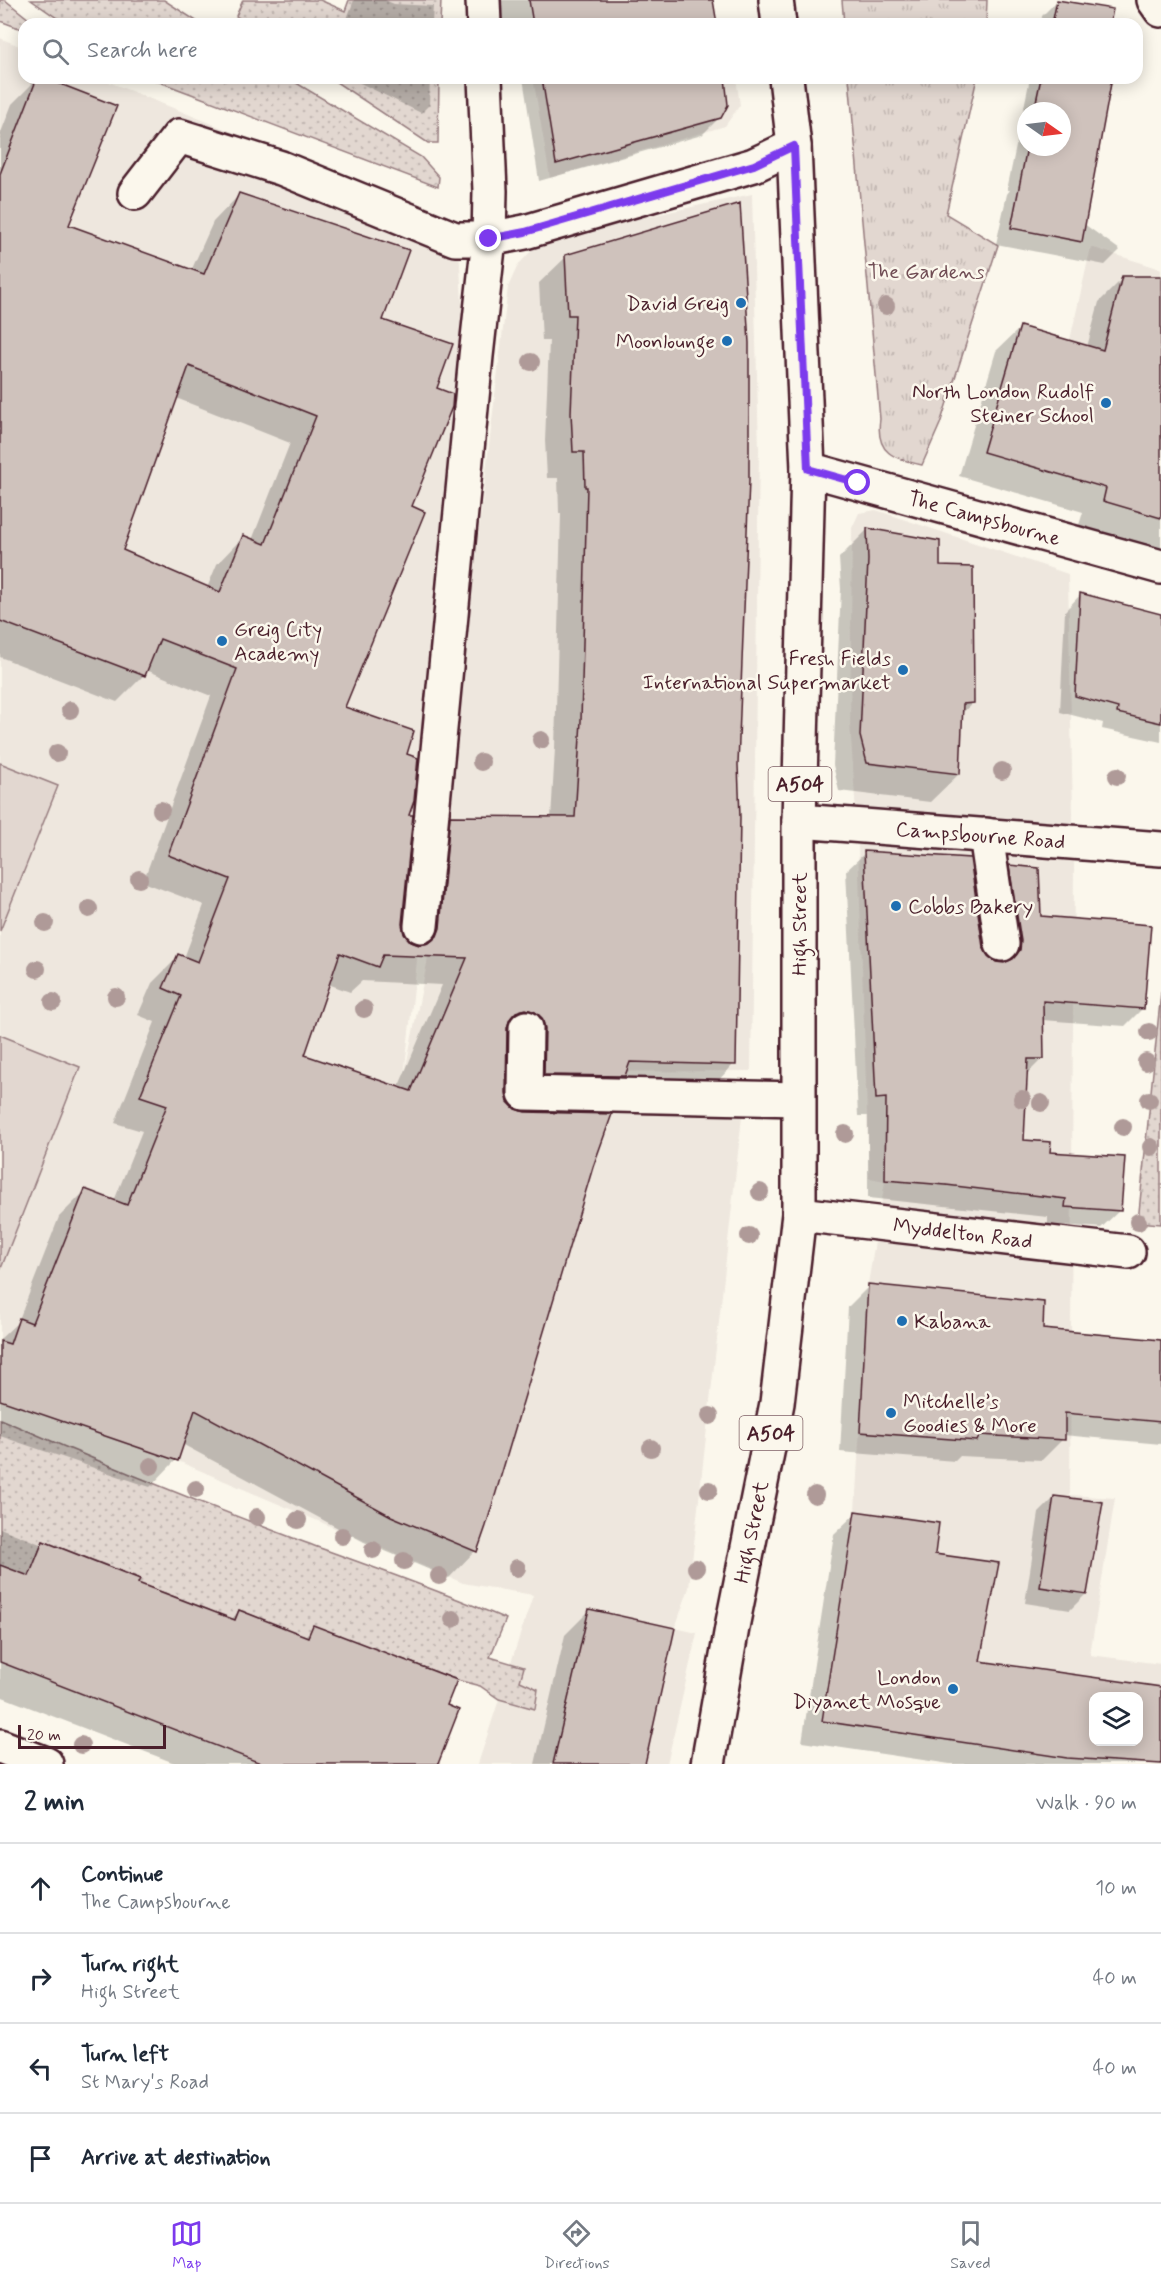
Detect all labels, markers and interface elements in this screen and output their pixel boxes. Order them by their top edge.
search box [18,18,1143,84]
icon: search [39,35,72,68]
text: Search here [87,37,198,65]
north arrow [1017,102,1071,156]
route end [475,225,501,251]
park label: The Gardens [868,258,984,286]
place label: David Greig [626,290,729,318]
marker: David Greig [734,296,748,310]
place label: Moonlounge [616,328,715,358]
marker: Moonlounge [720,334,734,348]
place label: North London Rudolf Steiner School [912,378,1094,430]
marker: North London Rudolf Steiner School [1099,396,1113,410]
route start [844,469,870,495]
street label: The Campsbourne [905,484,1064,553]
place label: Greig City Academy [234,616,322,668]
marker: Greig City Academy [215,634,229,648]
place label: Fresh Fields International Supermarket [643,645,891,697]
marker: Fresh Fields International Supermarket [896,663,910,677]
road number: A504 [768,767,832,801]
street label: Campsbourne Road [895,816,1066,857]
street label: High Street [786,872,816,976]
place label: Cobbs Bakery [908,893,1033,921]
marker: Cobbs Bakery [889,899,903,913]
street label: Myddelton Road [892,1212,1034,1256]
place label: Kabana [914,1308,991,1336]
marker: Kabana [895,1314,909,1328]
place label: Mitchelle’s Goodies & More [903,1388,1037,1440]
marker: Mitchelle’s Goodies & More [884,1406,898,1420]
road number: A504 [740,1416,802,1450]
street label: High Street [728,1478,776,1586]
place label: London Diyanet Mosque [793,1664,941,1716]
marker: London Diyanet Mosque [946,1682,960,1696]
map controls [1089,1692,1143,1746]
button: layers [1089,1692,1143,1746]
scale bar [18,1722,166,1750]
text: 20 m [27,1725,61,1746]
text: 2 min [24,1786,85,1820]
text: Walk · 90 m [1036,1790,1137,1817]
text: Continue [81,1861,163,1889]
icon: ahead [24,1872,57,1905]
text: 10 m [1095,1875,1137,1902]
text: The Campsbourne [81,1889,231,1916]
text: Turn right [81,1951,179,1979]
icon: right [24,1962,57,1995]
text: 40 m [1093,1965,1137,1992]
text: High Street [81,1979,180,2006]
text: Turn left [81,2041,169,2069]
icon: left [24,2052,57,2085]
text: 40 m [1093,2055,1137,2082]
text: St Mary's Road [81,2069,209,2096]
icon: arrive [24,2142,57,2175]
text: Arrive at destination [81,2144,271,2172]
tab: Map [170,2217,203,2274]
tab: Directions [544,2217,610,2274]
tab: Saved [950,2217,991,2274]

